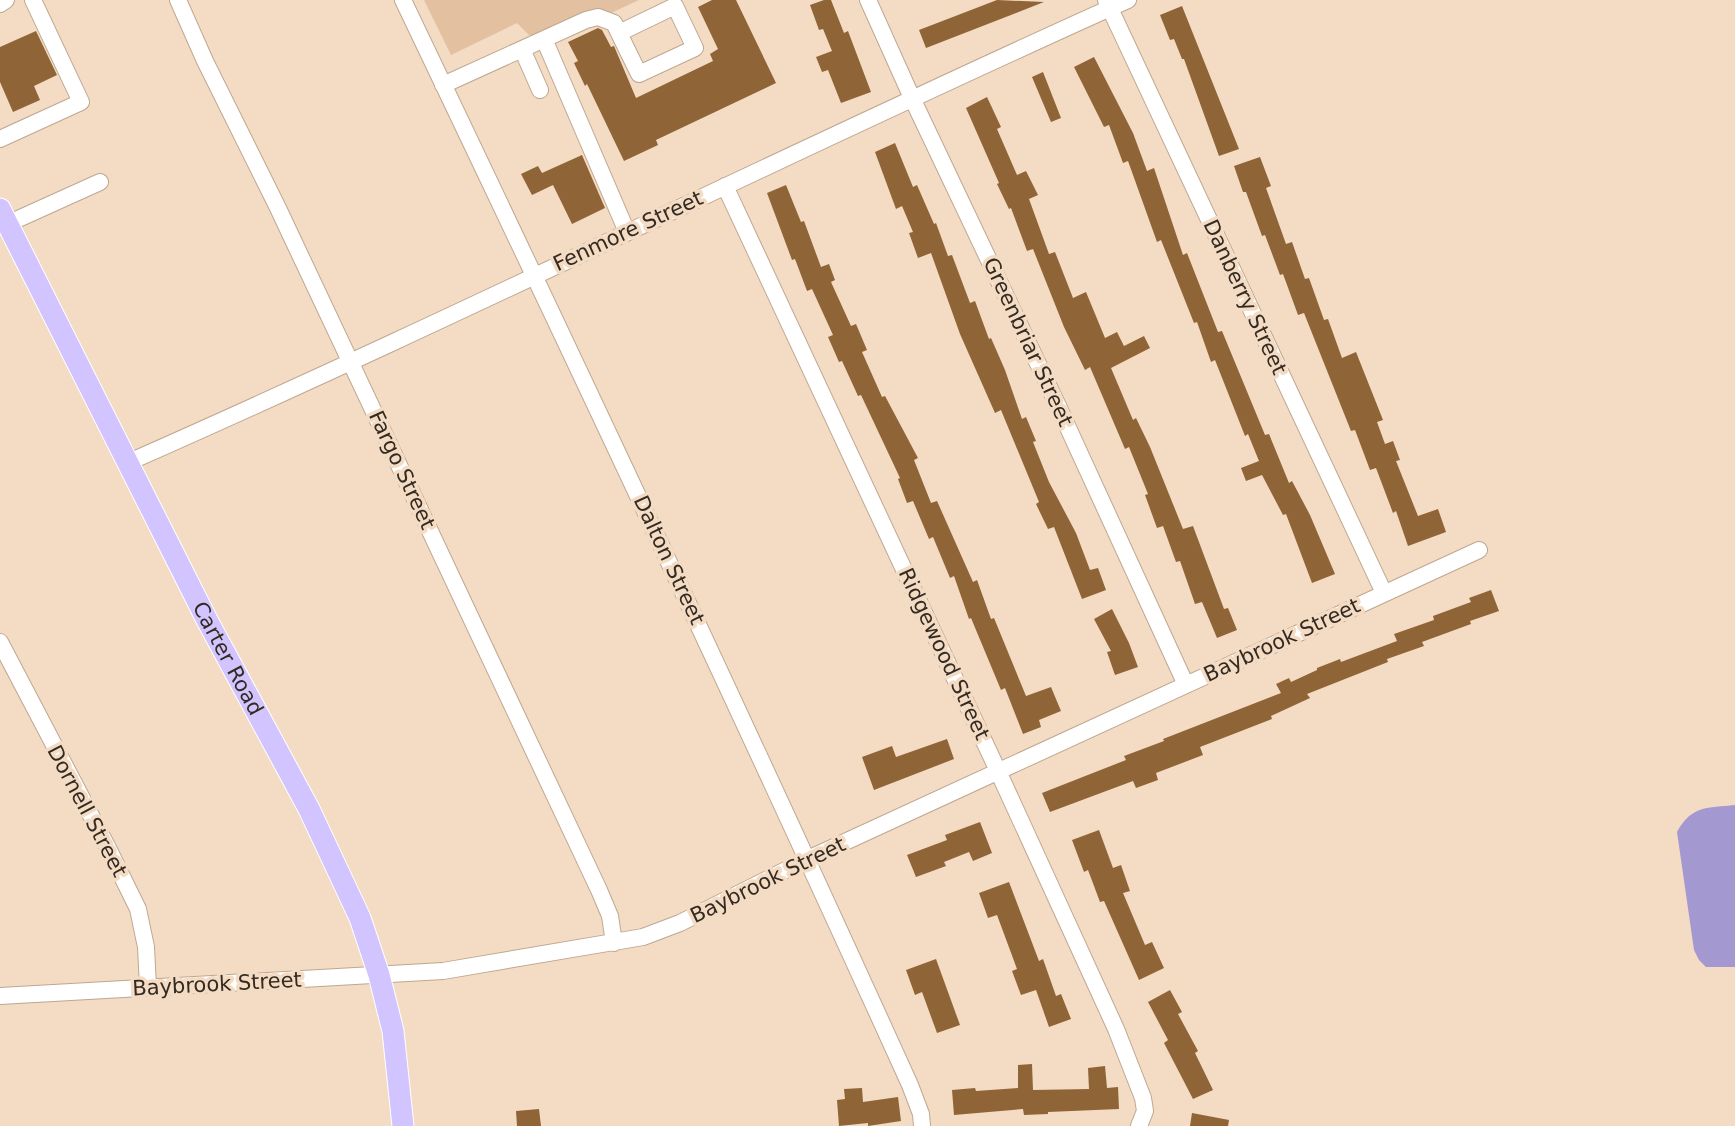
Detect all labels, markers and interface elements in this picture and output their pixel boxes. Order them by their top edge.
street label: Fenmore Street [549,186,707,276]
street label: Danberry Street [1199,216,1291,378]
street label: Greenbriar Street [978,254,1078,430]
street label: Fargo Street [364,407,440,533]
street label: Dalton Street [629,492,709,628]
street label: Ridgewood Street [894,564,994,744]
street label: Baybrook Street [1200,593,1364,687]
street label: Carter Road [188,598,268,719]
street label: Dornell Street [42,741,132,881]
street label: Baybrook Street [687,832,849,928]
street label: Baybrook Street [132,968,302,1000]

